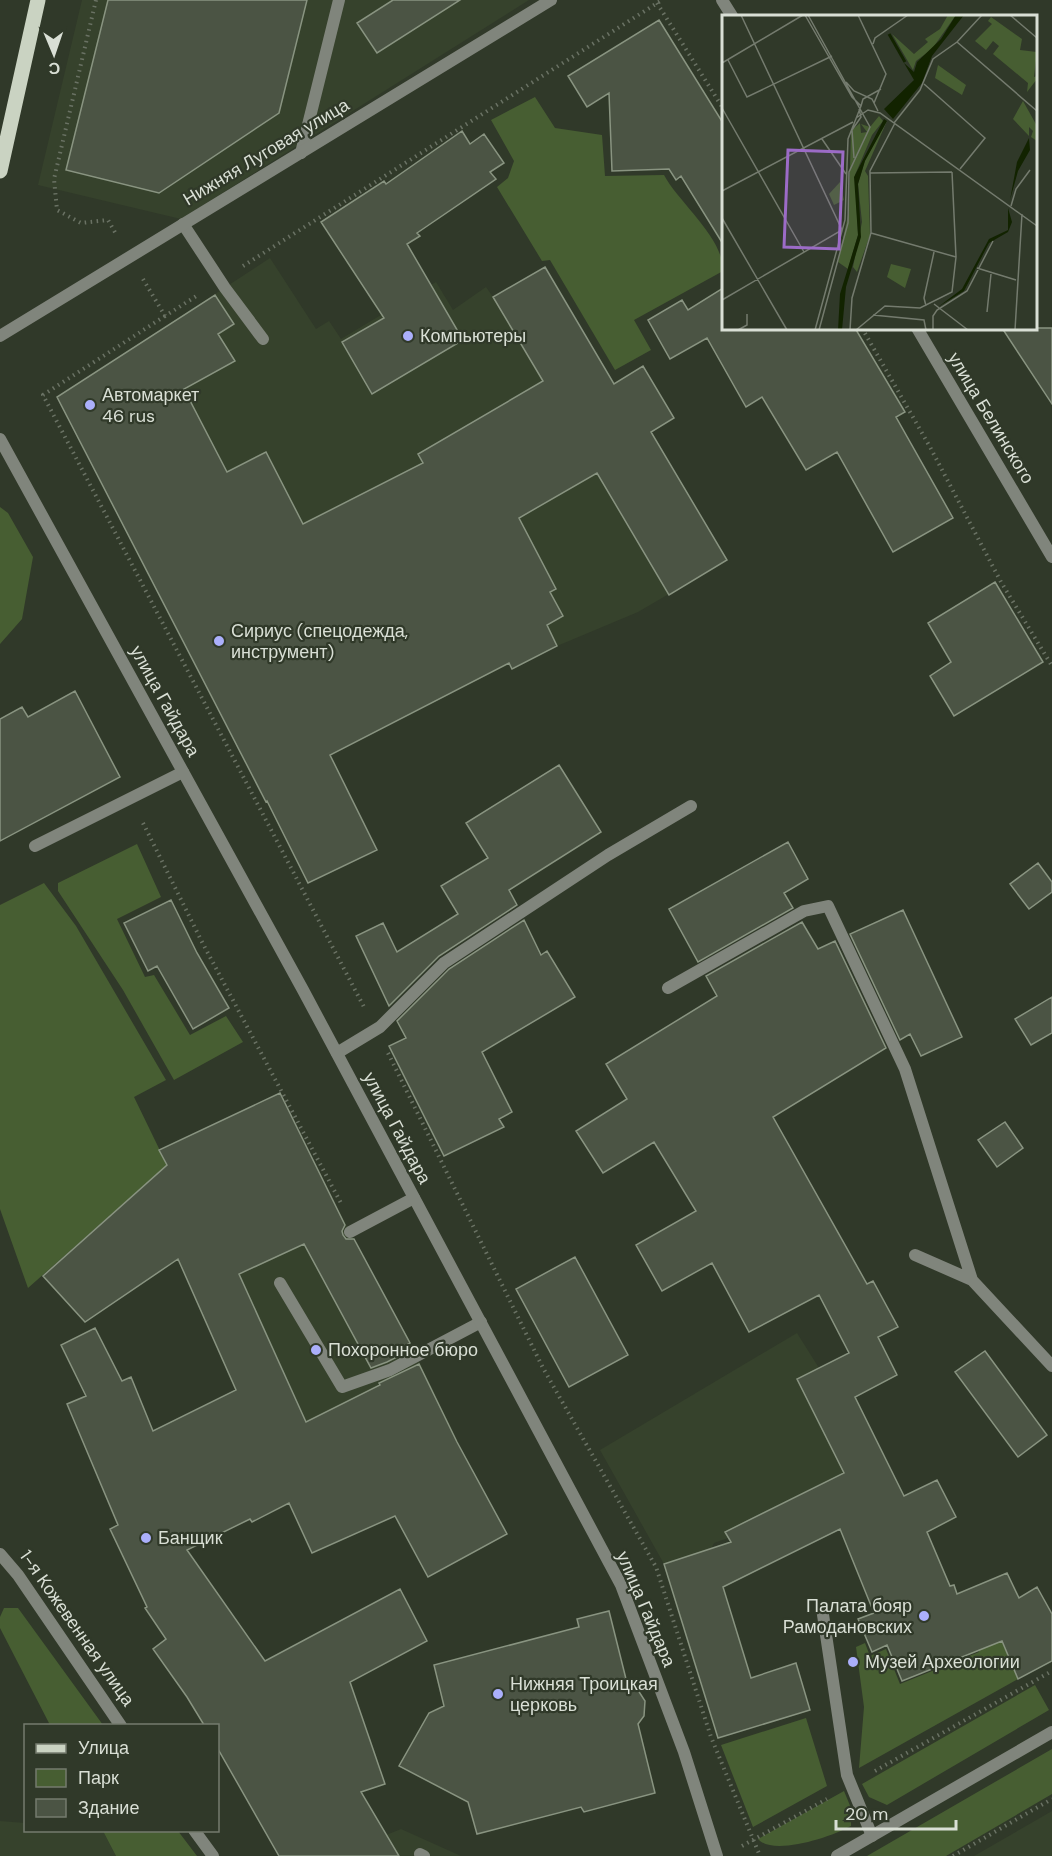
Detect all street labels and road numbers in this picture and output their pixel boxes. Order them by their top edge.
street label: Нижняя Луговая улица [178,92,354,211]
street label: улица Белинского [942,348,1040,488]
street label: улица Гайдара [125,641,206,762]
street label: улица Гайдара [357,1068,437,1189]
street label: 1-я Кожевенная улица [14,1545,141,1712]
street label: улица Гайдара [611,1547,682,1671]

